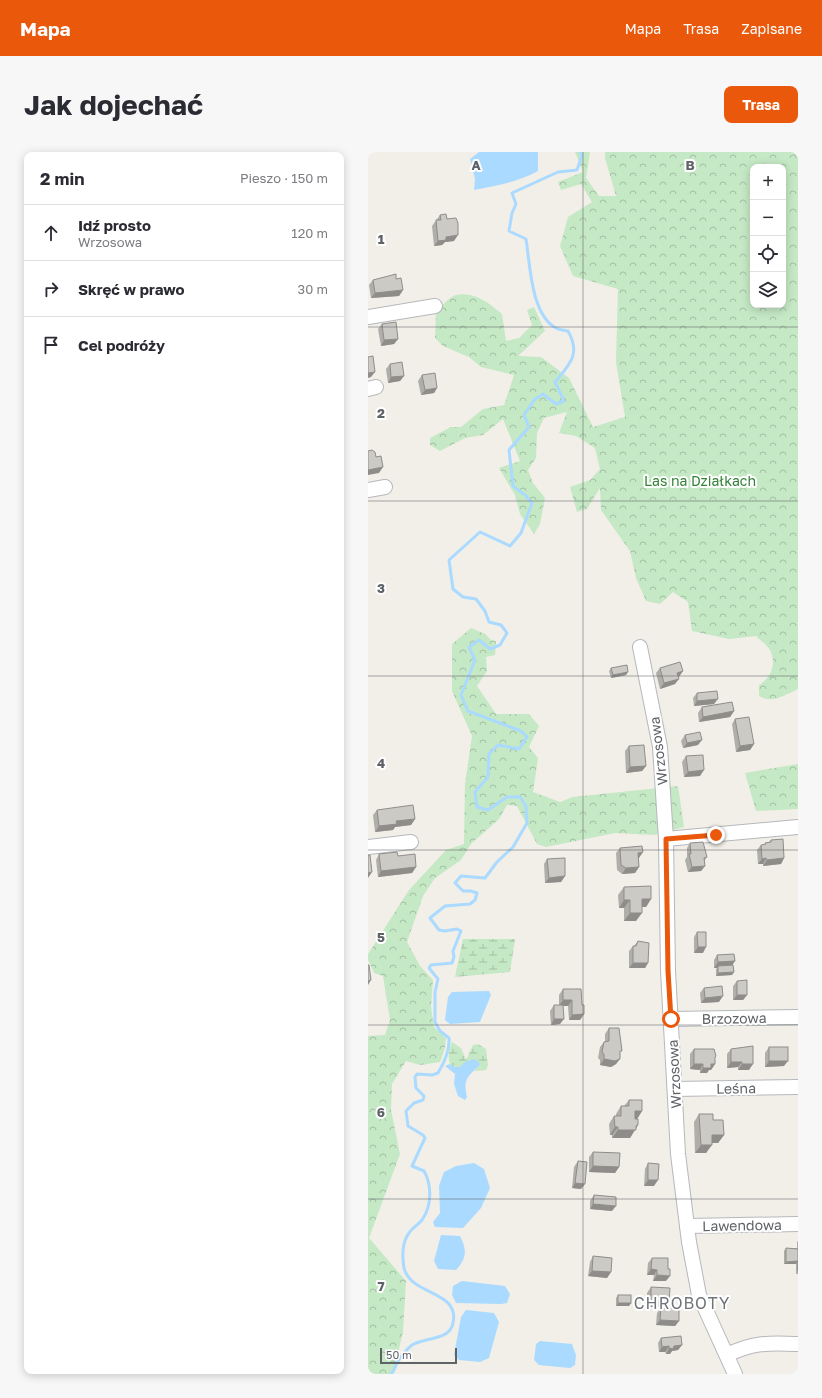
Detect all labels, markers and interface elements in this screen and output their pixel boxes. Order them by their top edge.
text: Mapa [20,17,71,40]
text: Mapa [625,20,661,37]
text: Trasa [683,20,719,37]
text: Zapisane [741,20,802,37]
button: Trasa [724,86,798,123]
text: Jak dojechać [24,88,203,121]
text: A [471,157,481,173]
text: B [685,157,695,173]
map controls [750,164,786,308]
button: + [750,164,786,200]
text: 2 min [40,168,84,189]
text: Pieszo · 150 m [240,170,328,186]
button: − [750,200,786,236]
text: Idź prosto [78,216,151,234]
icon: ahead [40,222,62,244]
text: 120 m [291,225,328,241]
text: 1 [378,231,385,247]
text: Wrzosowa [78,234,142,250]
button: locate [750,236,786,272]
button: layers [750,272,786,308]
icon: right [40,278,62,300]
text: Skręć w prawo [78,280,185,298]
text: 30 m [298,281,328,297]
icon: arrive [40,334,62,356]
text: Cel podróży [78,336,165,354]
text: 2 [377,405,385,421]
park label: Las na Działkach [644,472,756,489]
text: 3 [377,580,385,596]
street label: Wrzosowa [645,716,671,786]
text: 4 [377,755,385,771]
route end [707,826,725,844]
text: 5 [377,929,385,945]
street label: Brzozowa [701,1009,767,1027]
route start [662,1010,680,1028]
street label: Wrzosowa [664,1039,684,1109]
street label: Leśna [716,1079,756,1097]
text: 6 [377,1104,385,1120]
street label: Lawendowa [702,1216,782,1234]
text: 7 [377,1278,385,1294]
district label: CHROBOTY [634,1293,730,1313]
scale bar [380,1346,457,1365]
text: 50 m [386,1348,412,1361]

